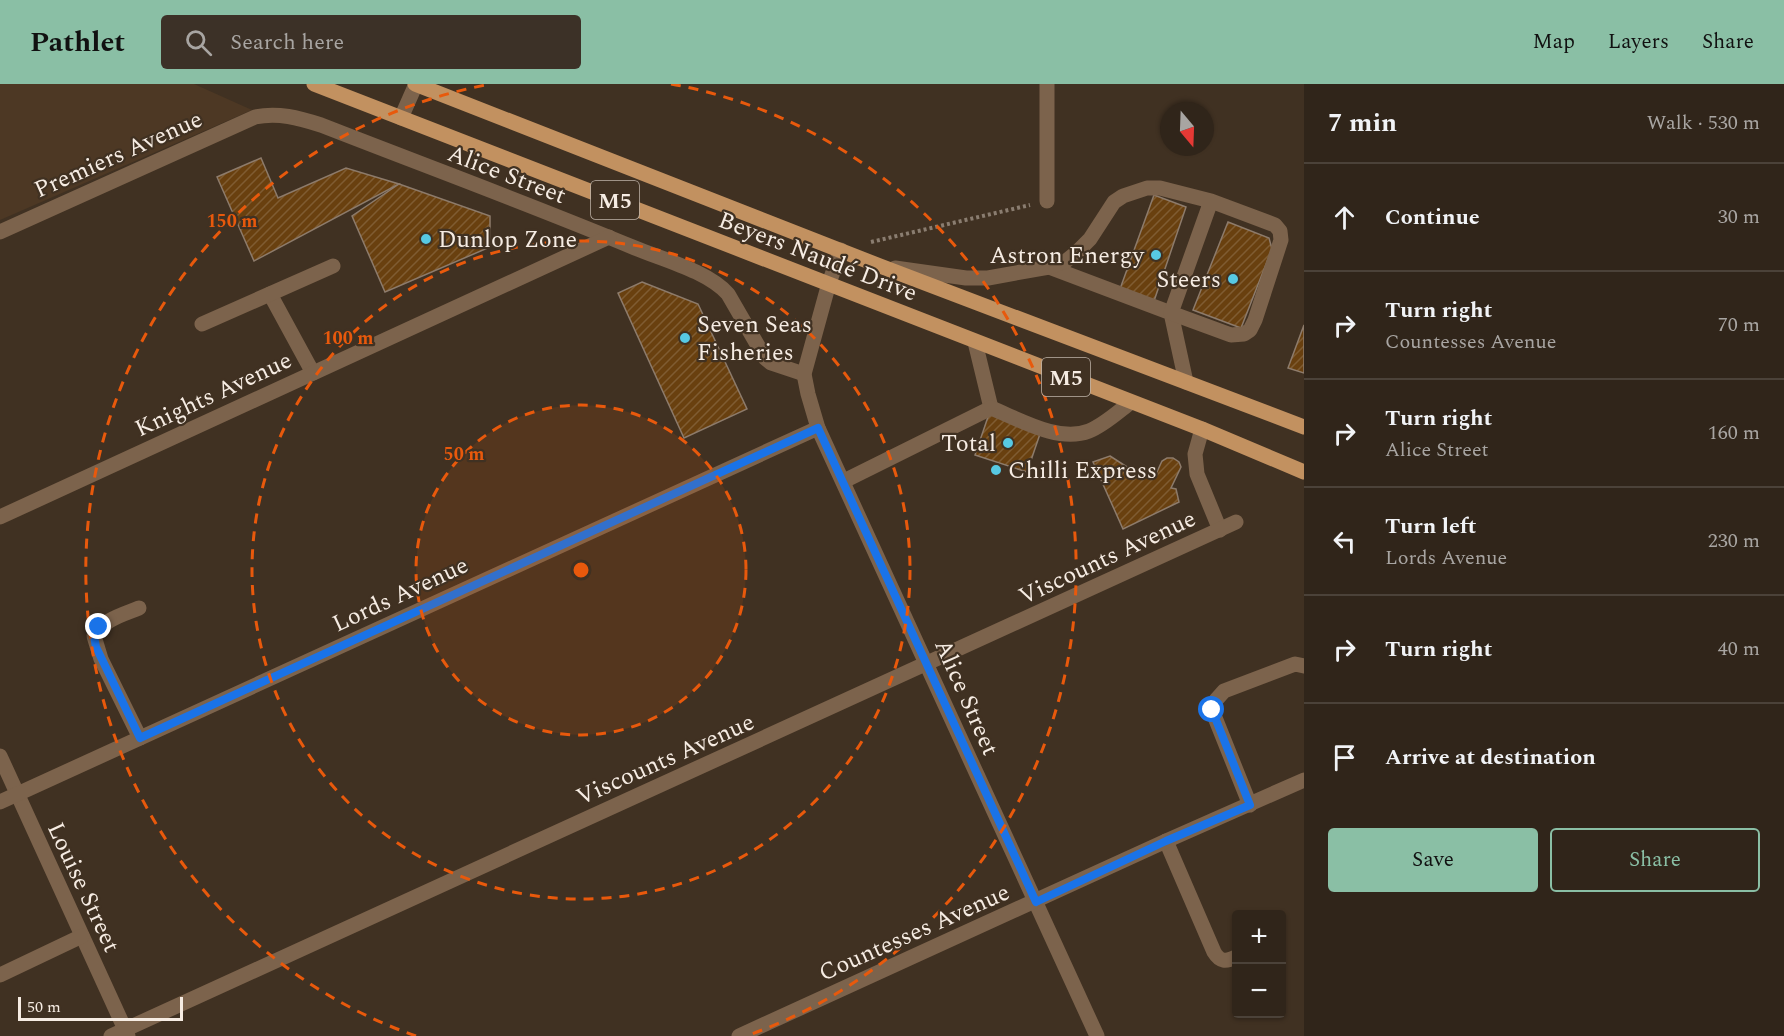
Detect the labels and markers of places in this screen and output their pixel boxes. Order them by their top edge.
place label: Dunlop Zone [438,222,577,258]
marker: Dunlop Zone [419,232,433,246]
place label: Astron Energy [990,238,1145,274]
marker: Astron Energy [1149,248,1163,262]
place label: Steers [1156,262,1221,298]
marker: Steers [1226,272,1240,286]
place label: Seven Seas Fisheries [697,307,812,371]
marker: Seven Seas Fisheries [678,331,692,345]
place label: Total [941,426,996,462]
marker: Total [1001,436,1015,450]
place label: Chilli Express [1008,453,1157,489]
marker: Chilli Express [989,463,1003,477]
centre of rings [571,560,591,580]

